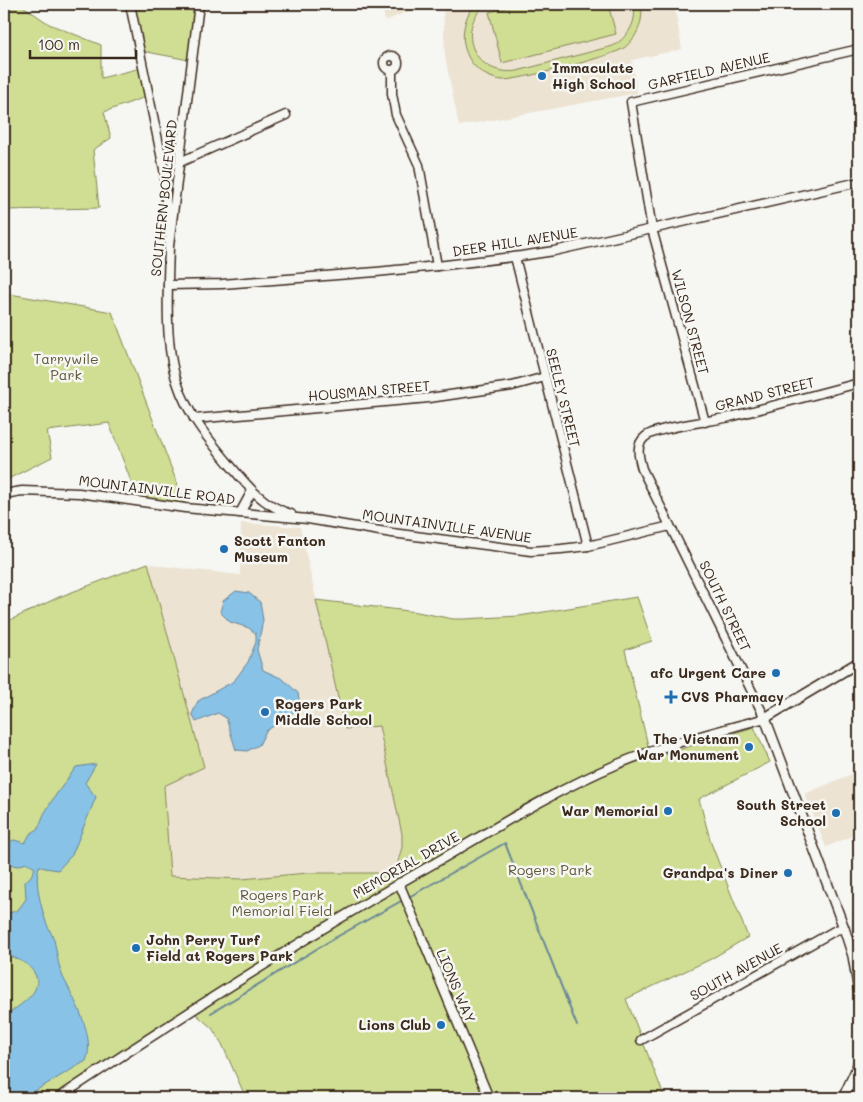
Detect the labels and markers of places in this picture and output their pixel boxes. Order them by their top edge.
place label: Immaculate High School [552,58,636,93]
marker: Immaculate High School [536,70,548,82]
place label: Scott Fanton Museum [234,531,325,566]
marker: Scott Fanton Museum [218,543,230,555]
place label: afc Urgent Care [650,663,766,682]
marker: afc Urgent Care [770,667,782,679]
place label: CVS Pharmacy [681,687,784,706]
marker: CVS Pharmacy [665,691,677,703]
place label: Rogers Park Middle School [275,694,372,729]
marker: Rogers Park Middle School [259,706,271,718]
place label: The Vietnam War Monument [637,729,739,764]
marker: The Vietnam War Monument [743,741,755,753]
place label: South Street School [736,795,826,830]
place label: War Memorial [561,801,658,820]
marker: War Memorial [662,805,674,817]
marker: South Street School [830,807,842,819]
place label: Grandpa's Diner [663,863,778,882]
marker: Grandpa's Diner [782,867,794,879]
place label: John Perry Turf Field at Rogers Park [146,930,293,965]
marker: John Perry Turf Field at Rogers Park [130,942,142,954]
place label: Lions Club [358,1015,431,1034]
marker: Lions Club [435,1019,447,1031]

